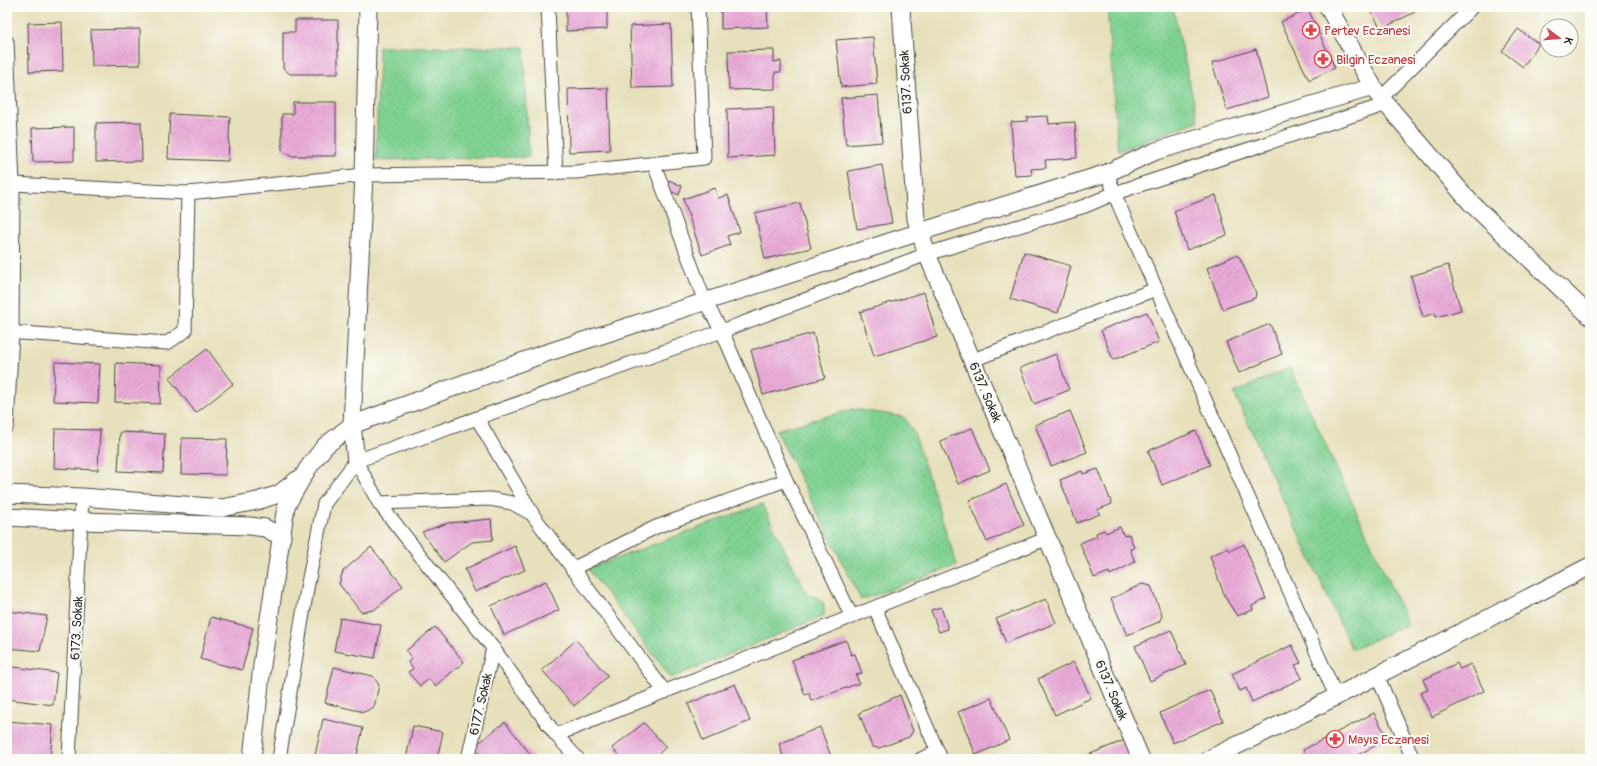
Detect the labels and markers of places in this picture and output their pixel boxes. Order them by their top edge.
pharmacy icon: Pertev Eczanesi [1301,20,1321,40]
place label: Pertev Eczanesi [1324,23,1410,39]
pharmacy icon: Bilgin Eczanesi [1313,49,1333,69]
place label: Bilgin Eczanesi [1336,52,1415,68]
pharmacy icon: Mayıs Eczanesi [1325,729,1345,749]
place label: Mayıs Eczanesi [1348,732,1429,748]

